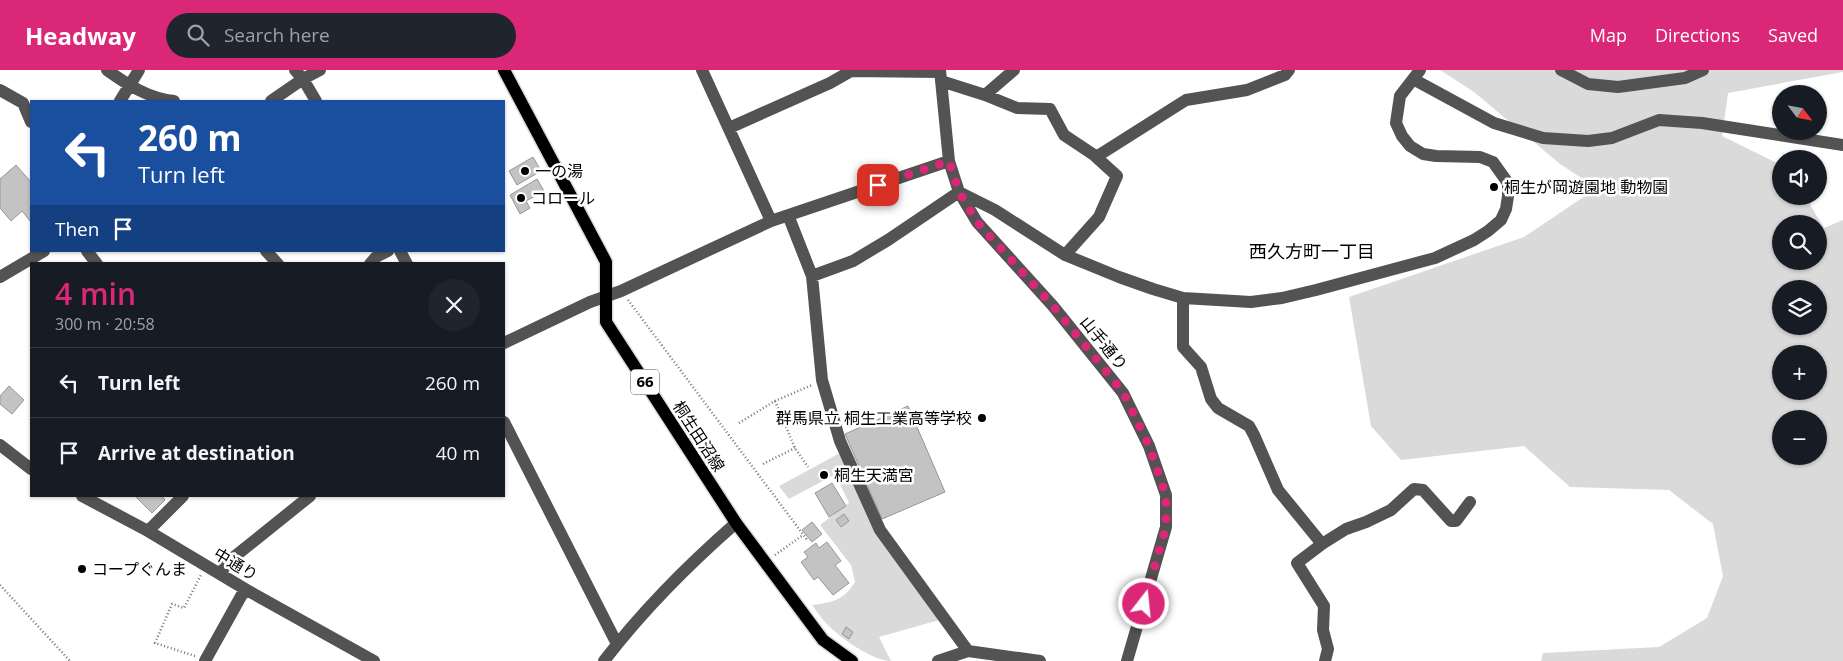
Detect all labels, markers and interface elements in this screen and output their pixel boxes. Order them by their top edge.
search box [166,13,516,58]
text: Headway [25,19,136,52]
icon: search [184,21,212,49]
text: Search here [224,22,330,48]
text: Map [1590,23,1627,47]
text: Directions [1655,23,1740,47]
text: Saved [1768,23,1818,47]
north arrow [1772,85,1828,140]
map controls [1772,85,1827,465]
text: 260 m [138,114,242,161]
icon: left [55,120,120,185]
button: sound [1772,150,1827,205]
text: Turn left [138,159,225,189]
place label: 一の湯 [535,160,583,182]
pin [857,164,899,206]
marker: 一の湯 [519,165,531,177]
icon: arrive [864,171,892,199]
place label: 桐生が岡遊園地 動物園 [1504,176,1668,198]
marker: 桐生が岡遊園地 動物園 [1488,181,1500,193]
place label: コロール [531,187,595,209]
marker: コロール [515,192,527,204]
icon: arrive [109,215,137,243]
button: search [1772,215,1827,270]
text: Then [55,216,99,242]
district label: 西久方町一丁目 [1249,239,1375,263]
text: 4 min [55,273,136,314]
button: close [428,279,480,331]
button: layers [1772,280,1827,335]
street label: 山手通り [1075,311,1133,375]
text: 300 m · 20:58 [55,313,155,335]
button: + [1772,345,1827,400]
icon: left [55,369,83,397]
text: Turn left [98,370,180,396]
text: 260 m [425,370,480,396]
road number: 66 [631,370,659,394]
street label: 桐生田沼線 [668,396,730,476]
place label: 群馬県立 桐生工業高等学校 [776,407,972,429]
button: − [1772,410,1827,465]
marker: 群馬県立 桐生工業高等学校 [976,412,988,424]
icon: arrive [55,439,83,467]
text: Arrive at destination [98,440,295,466]
text: 40 m [436,440,480,466]
place label: 桐生天満宮 [834,464,914,486]
marker: 桐生天満宮 [818,469,830,481]
street label: 中通り [210,542,262,586]
place label: コープぐんま [92,558,187,580]
marker: コープぐんま [76,563,88,575]
position arrow [1117,577,1169,629]

